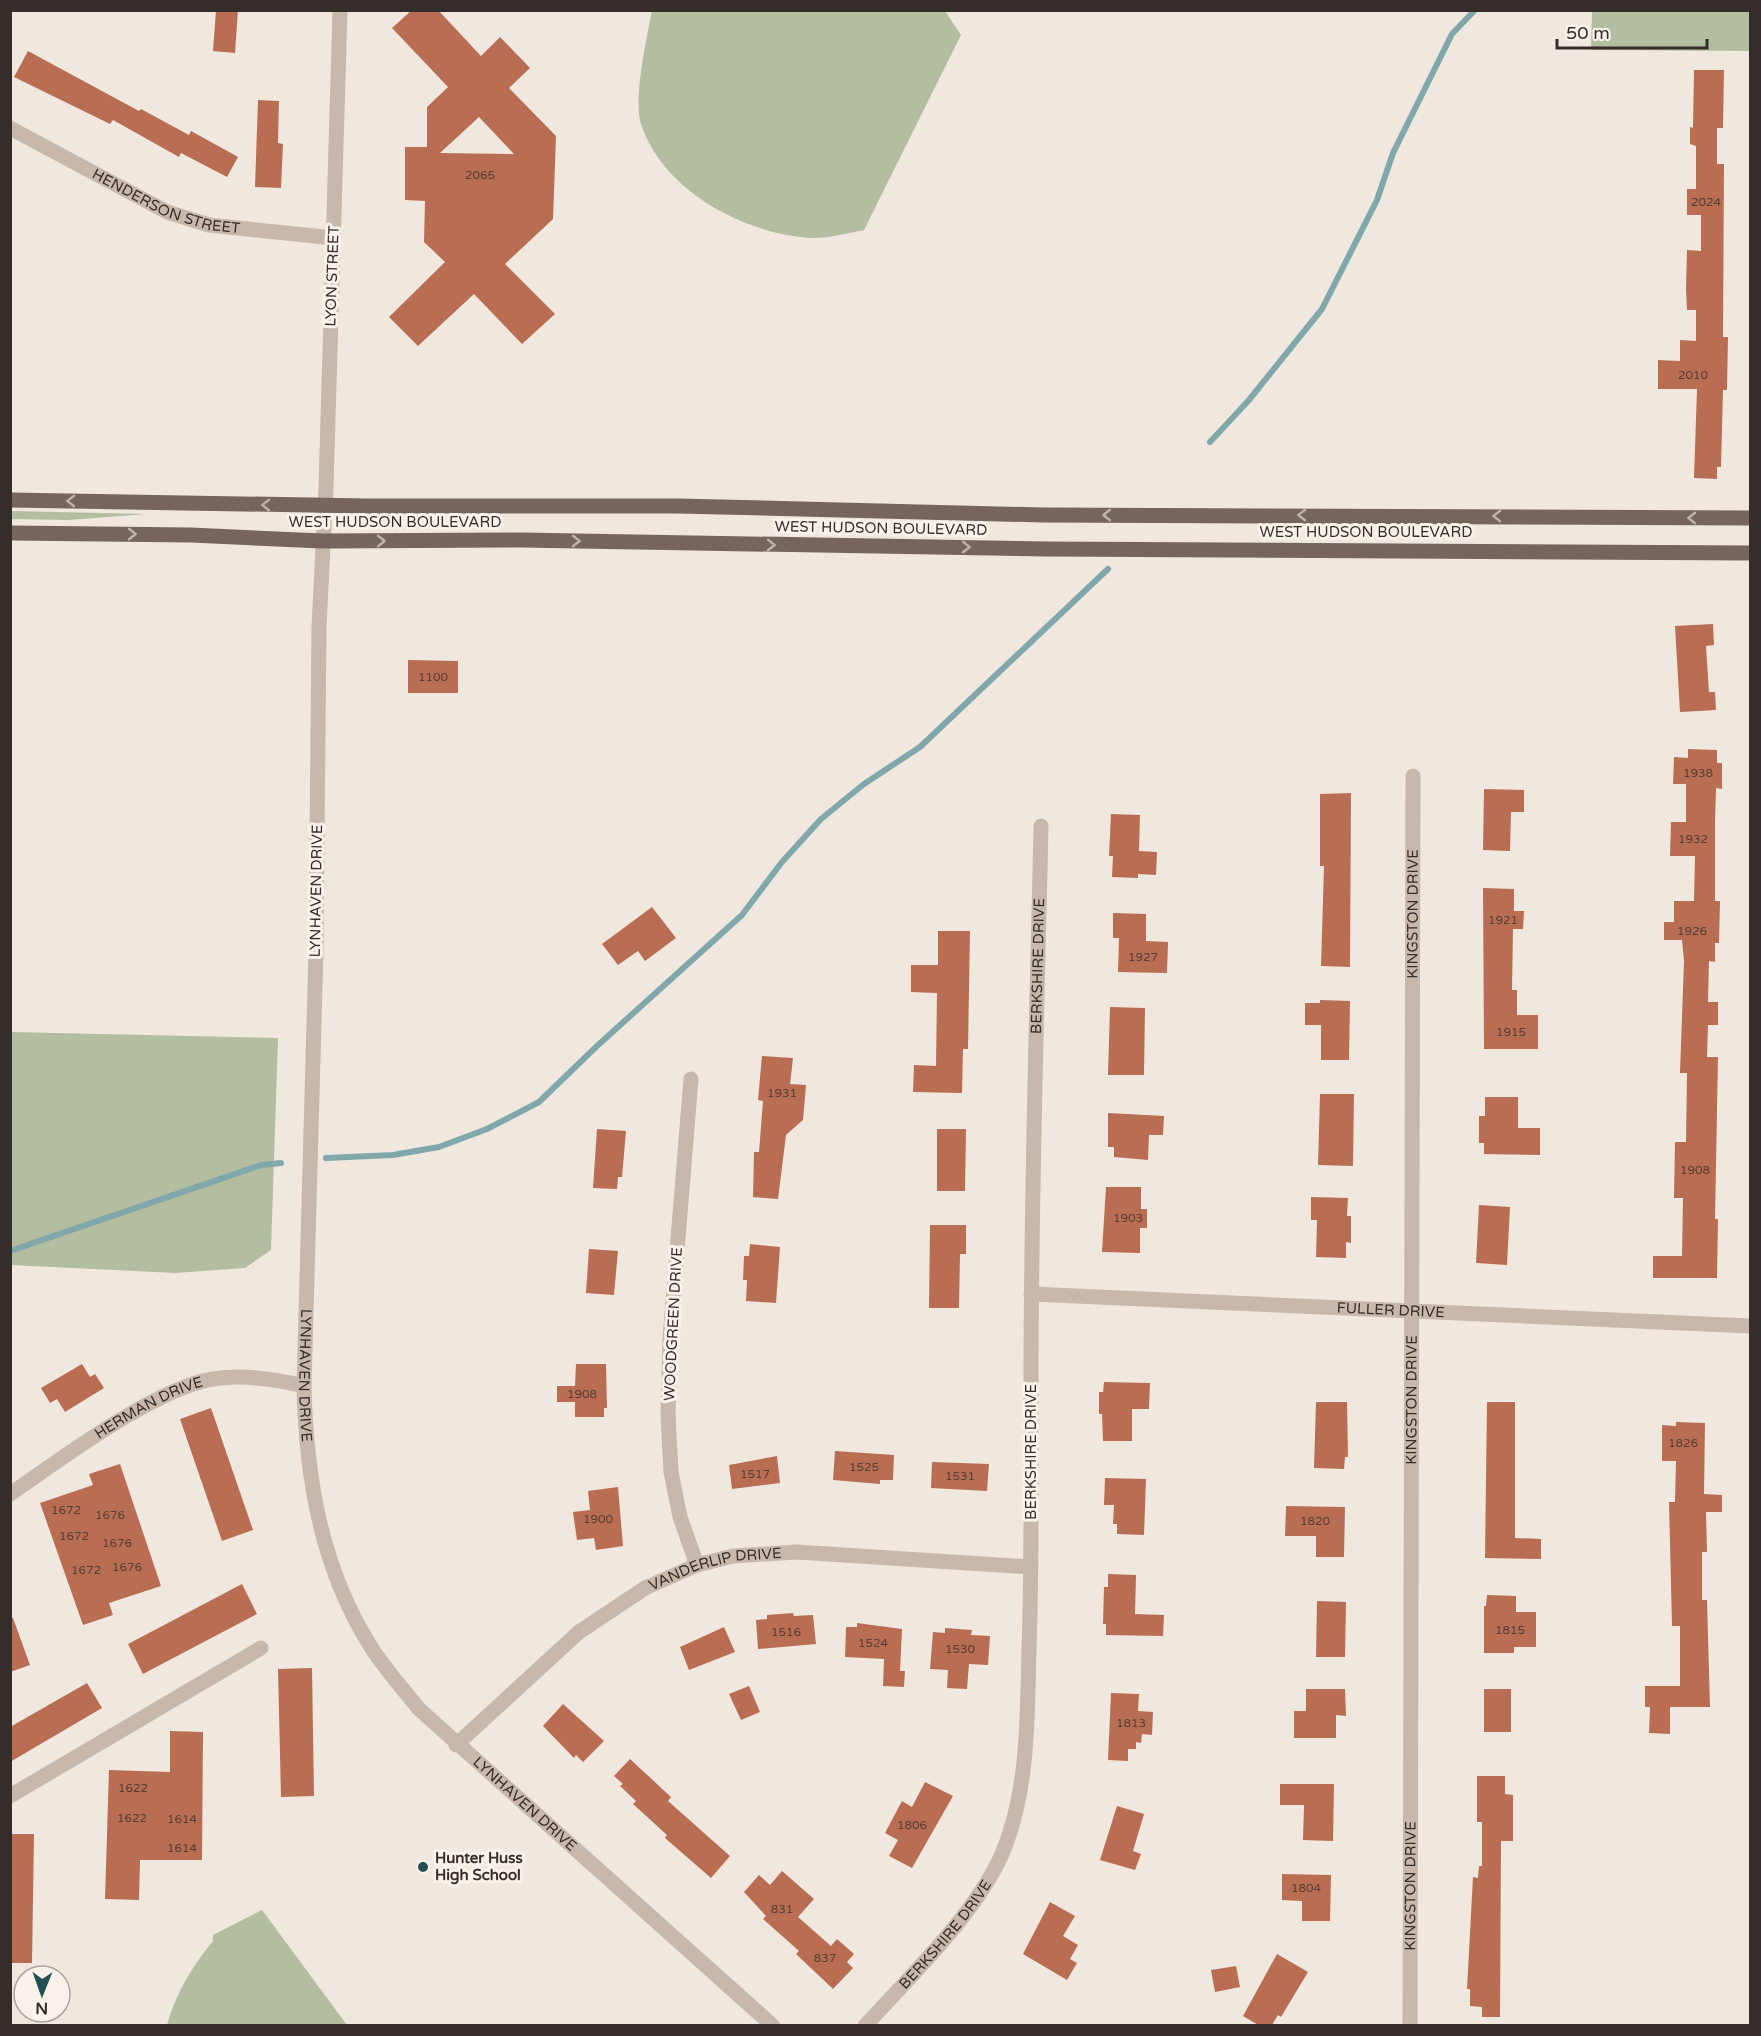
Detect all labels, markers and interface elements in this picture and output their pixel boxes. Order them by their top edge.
scale bar [1557,12,1707,50]
text: 50 m [1566,22,1610,44]
street label: HENDERSON STREET [89,165,241,237]
house number: 2065 [465,168,495,182]
house number: 2024 [1691,195,1722,209]
street label: LYON STREET [321,225,343,327]
house number: 2010 [1678,368,1709,382]
one-way arrow [67,495,76,507]
one-way arrow [262,498,271,511]
one-way arrow [1103,509,1112,521]
one-way arrow [1298,509,1307,521]
one-way arrow [1493,510,1502,522]
one-way arrow [1688,512,1697,524]
street label: WEST HUDSON BOULEVARD [289,513,501,531]
street label: WEST HUDSON BOULEVARD [774,517,988,539]
street label: WEST HUDSON BOULEVARD [1260,523,1472,541]
one-way arrow [127,528,136,540]
one-way arrow [376,535,385,547]
one-way arrow [571,535,580,548]
one-way arrow [766,538,775,551]
one-way arrow [961,541,970,554]
house number: 1100 [418,670,449,684]
house number: 1938 [1683,766,1713,780]
street label: LYNHAVEN DRIVE [306,824,326,958]
house number: 1932 [1678,832,1708,846]
street label: KINGSTON DRIVE [1404,849,1422,979]
street label: BERKSHIRE DRIVE [1027,898,1048,1034]
house number: 1921 [1488,913,1518,927]
house number: 1926 [1677,924,1707,938]
house number: 1927 [1128,950,1158,964]
house number: 1915 [1496,1025,1526,1039]
house number: 1931 [767,1086,797,1100]
house number: 1908 [1680,1163,1710,1177]
house number: 1903 [1113,1211,1143,1225]
street label: WOODGREEN DRIVE [660,1247,686,1401]
street label: FULLER DRIVE [1336,1299,1445,1321]
street label: LYNHAVEN DRIVE [295,1309,316,1443]
street label: KINGSTON DRIVE [1402,1335,1421,1465]
street label: HERMAN DRIVE [91,1373,205,1443]
street label: BERKSHIRE DRIVE [1022,1384,1040,1520]
house number: 1908 [567,1387,597,1401]
house number: 1826 [1668,1436,1698,1450]
house number: 1525 [849,1460,879,1474]
house number: 1517 [740,1467,770,1481]
house number: 1531 [945,1469,975,1483]
house number: 1672 [51,1503,81,1517]
house number: 1676 [95,1508,125,1522]
house number: 1900 [583,1512,614,1526]
house number: 1820 [1300,1514,1331,1528]
house number: 1672 [59,1529,89,1543]
house number: 1676 [102,1536,132,1550]
street label: VANDERLIP DRIVE [646,1544,782,1594]
house number: 1676 [112,1560,142,1574]
house number: 1672 [71,1563,101,1577]
house number: 1815 [1495,1623,1525,1637]
house number: 1516 [771,1625,801,1639]
house number: 1524 [858,1636,889,1650]
house number: 1530 [945,1642,976,1656]
house number: 1813 [1116,1716,1146,1730]
street label: LYNHAVEN DRIVE [469,1753,580,1855]
house number: 1622 [118,1781,148,1795]
house number: 1622 [117,1811,147,1825]
house number: 1614 [167,1812,198,1826]
house number: 1806 [897,1818,927,1832]
street label: KINGSTON DRIVE [1401,1821,1419,1951]
house number: 1614 [167,1841,198,1855]
place label: Hunter Huss High School [435,1849,523,1885]
marker: Hunter Huss High School [416,1860,430,1874]
street label: BERKSHIRE DRIVE [895,1876,995,1993]
house number: 1804 [1291,1881,1322,1895]
house number: 831 [771,1902,793,1916]
house number: 837 [814,1951,836,1965]
north arrow [12,1964,72,2024]
text: N [35,1998,48,2018]

